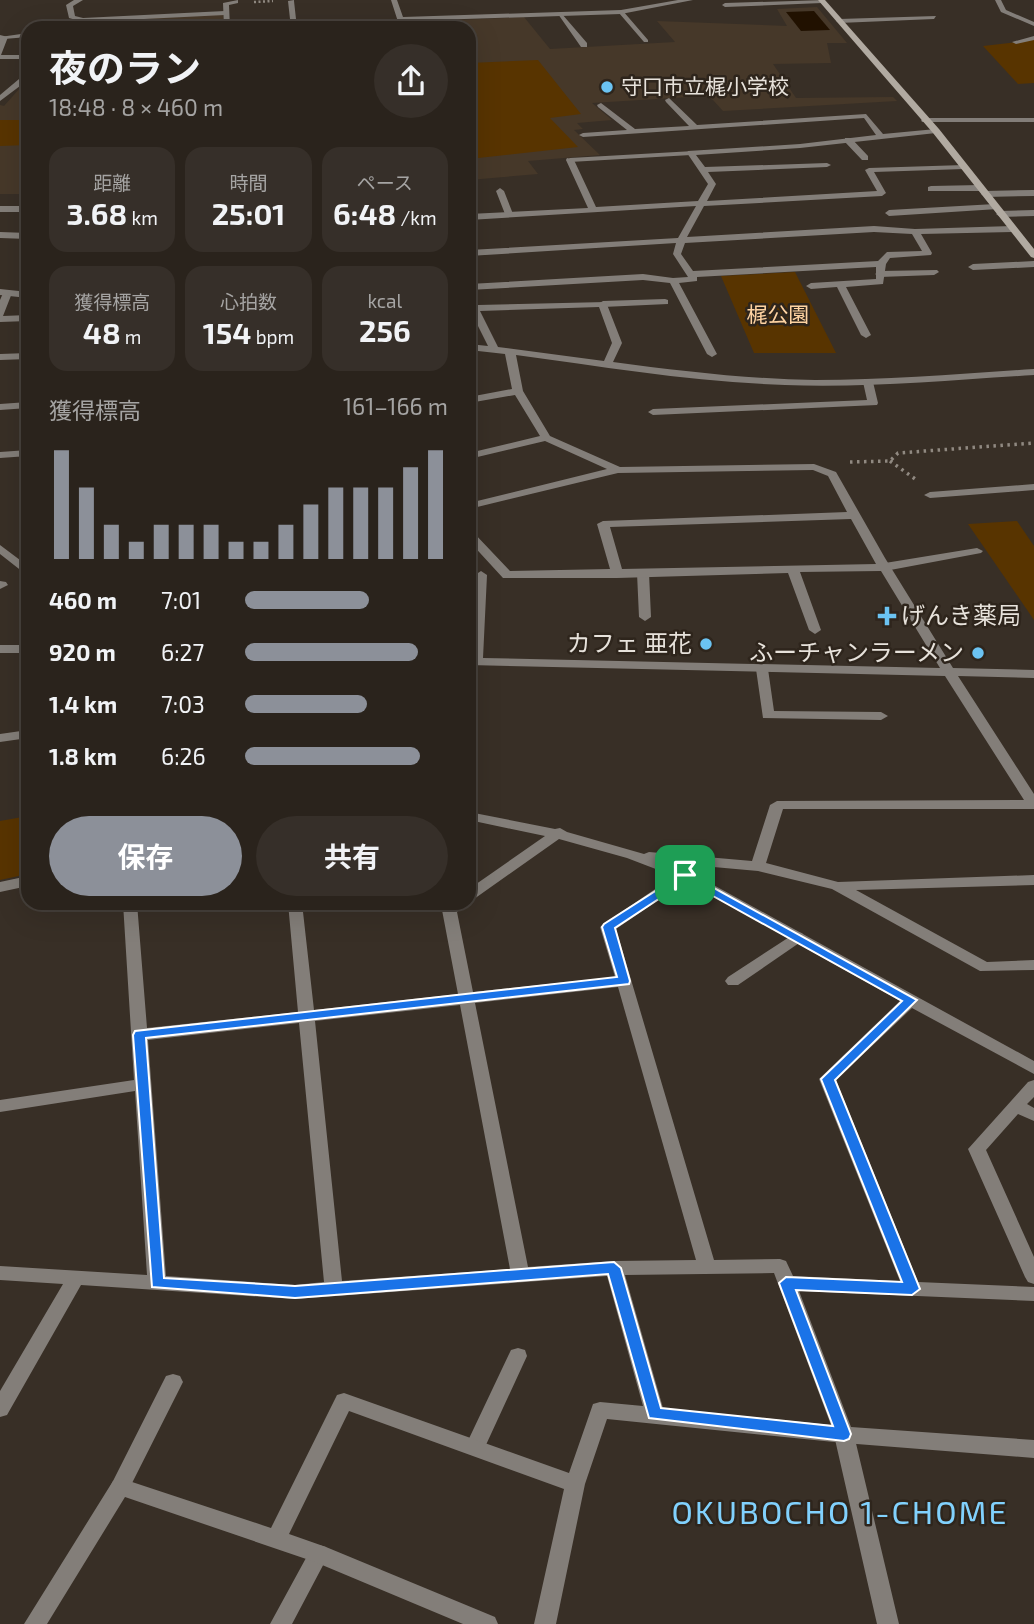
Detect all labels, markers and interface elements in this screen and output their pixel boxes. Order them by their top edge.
text: 夜のラン [49,44,201,90]
button: share [374,44,448,118]
place label: 守口市立梶小学校 [621,73,789,98]
marker: 守口市立梶小学校 [599,79,615,95]
text: 18:48 · 8 × 460 m [49,93,223,121]
text: 距離 [93,171,131,194]
text: 時間 [229,171,268,194]
text: ペース [357,171,413,194]
text: 3.68 [67,195,127,231]
text: 25:01 [212,195,285,231]
text: 6:48 [333,195,396,231]
text: km [127,206,158,229]
text: /km [396,206,437,229]
text: kcal [367,289,402,312]
text: 獲得標高 [74,290,150,313]
text: 心拍数 [220,290,277,313]
park label: 梶公園 [747,301,810,326]
text: 256 [359,312,411,348]
text: 48 [83,314,121,350]
text: 154 [203,314,251,350]
text: m [121,325,142,348]
text: bpm [251,325,294,348]
text: 161–166 m [343,392,448,420]
text: 獲得標高 [49,396,141,424]
text: 460 m [49,586,117,614]
text: 7:01 [161,586,201,614]
place label: げんき薬局 [901,600,1021,629]
marker: げんき薬局 [879,608,895,624]
place label: カフェ 亜花 [567,628,692,657]
marker: カフェ 亜花 [698,636,714,652]
place label: ふーチャンラーメン [749,637,964,666]
text: 920 m [49,638,116,666]
text: 6:27 [161,638,204,666]
marker: ふーチャンラーメン [970,645,986,661]
text: 1.4 km [49,690,117,718]
text: 7:03 [161,690,205,718]
text: 1.8 km [49,742,117,770]
text: 6:26 [161,742,206,770]
button: 保存 [49,816,242,896]
button: 共有 [256,816,448,896]
pin [655,845,715,905]
icon: arrive [666,856,704,894]
district label: OKUBOCHO 1-CHOME [671,1492,1009,1530]

